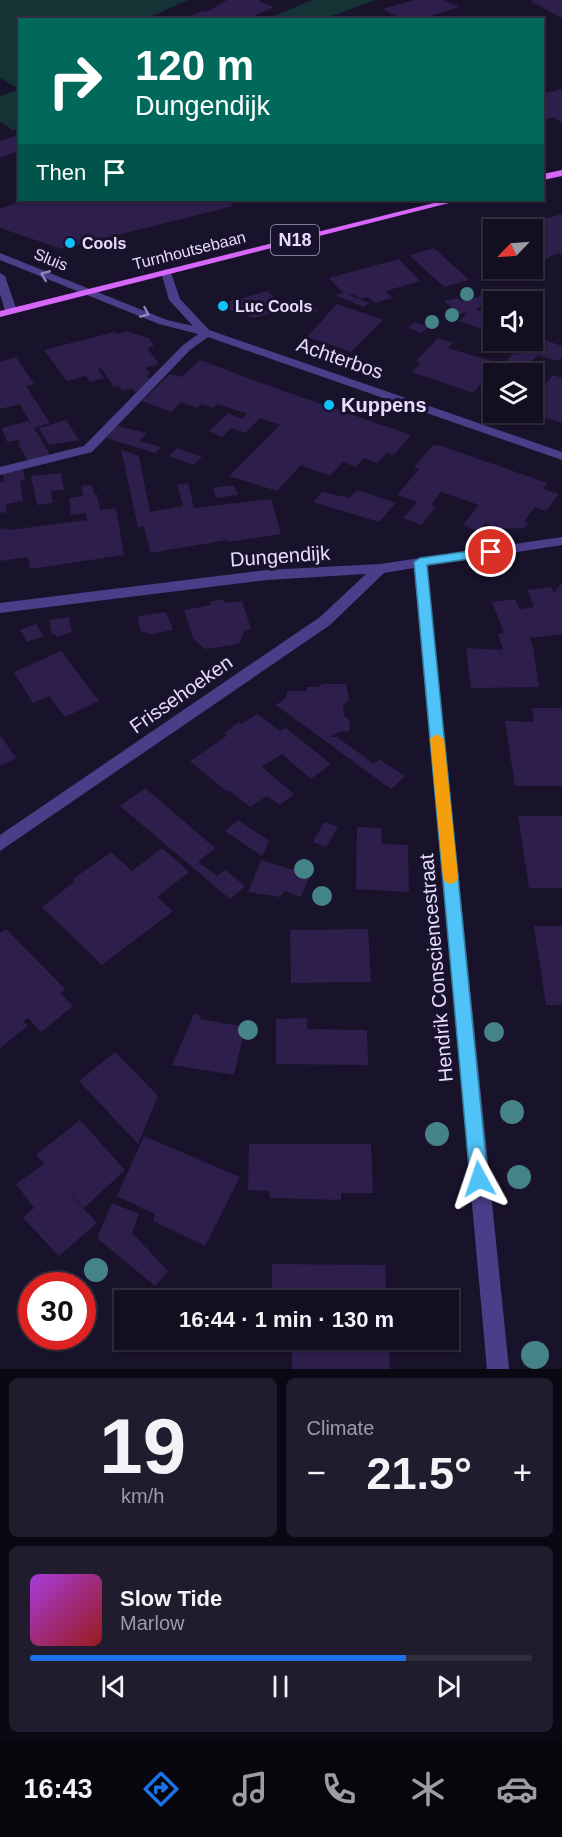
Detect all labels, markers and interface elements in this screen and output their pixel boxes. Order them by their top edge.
icon: right [36,42,114,120]
text: 120 m [135,42,254,89]
text: Dungendijk [135,91,270,121]
icon: arrive [98,156,131,189]
text: Then [36,160,86,185]
north arrow [483,219,543,279]
map controls [483,219,543,423]
road number: N18 [271,225,319,255]
street label: Turnhoutsebaan [131,228,247,273]
place label: Cools [82,235,127,252]
marker: Cools [63,236,77,250]
street label: Sluis [32,245,70,274]
one-way arrow [40,270,51,282]
button: sound [483,291,543,351]
place label: Luc Cools [235,298,312,315]
marker: Luc Cools [216,299,230,313]
one-way arrow [138,306,149,318]
street label: Achterbos [294,333,386,383]
button: layers [483,363,543,423]
place label: Kuppens [341,394,427,416]
marker: Kuppens [322,398,336,412]
pin [465,526,516,577]
icon: arrive [474,535,507,568]
street label: Dungendijk [229,541,332,570]
street label: Frissehoeken [126,651,236,737]
street label: Hendrik Consciencestraat [415,853,457,1083]
position arrow [447,1147,511,1211]
speed limit sign: 30 [18,1272,96,1350]
text: 16:44 · 1 min · 130 m [179,1307,394,1332]
text: 19 [99,1402,186,1490]
text: Climate [307,1417,374,1439]
text: 21.5° [366,1448,472,1499]
text: − [307,1454,326,1491]
text: + [513,1454,532,1491]
text: km/h [121,1485,164,1507]
text: Slow Tide [120,1586,222,1611]
text: Marlow [120,1612,184,1634]
icon: previous [97,1670,130,1703]
icon: pause [264,1670,297,1703]
icon: next [432,1670,465,1703]
icon: directions [140,1768,182,1810]
icon: music [229,1768,271,1810]
icon: phone [318,1768,360,1810]
icon: climate [407,1768,449,1810]
icon: car [496,1768,538,1810]
text: 16:43 [24,1774,93,1804]

